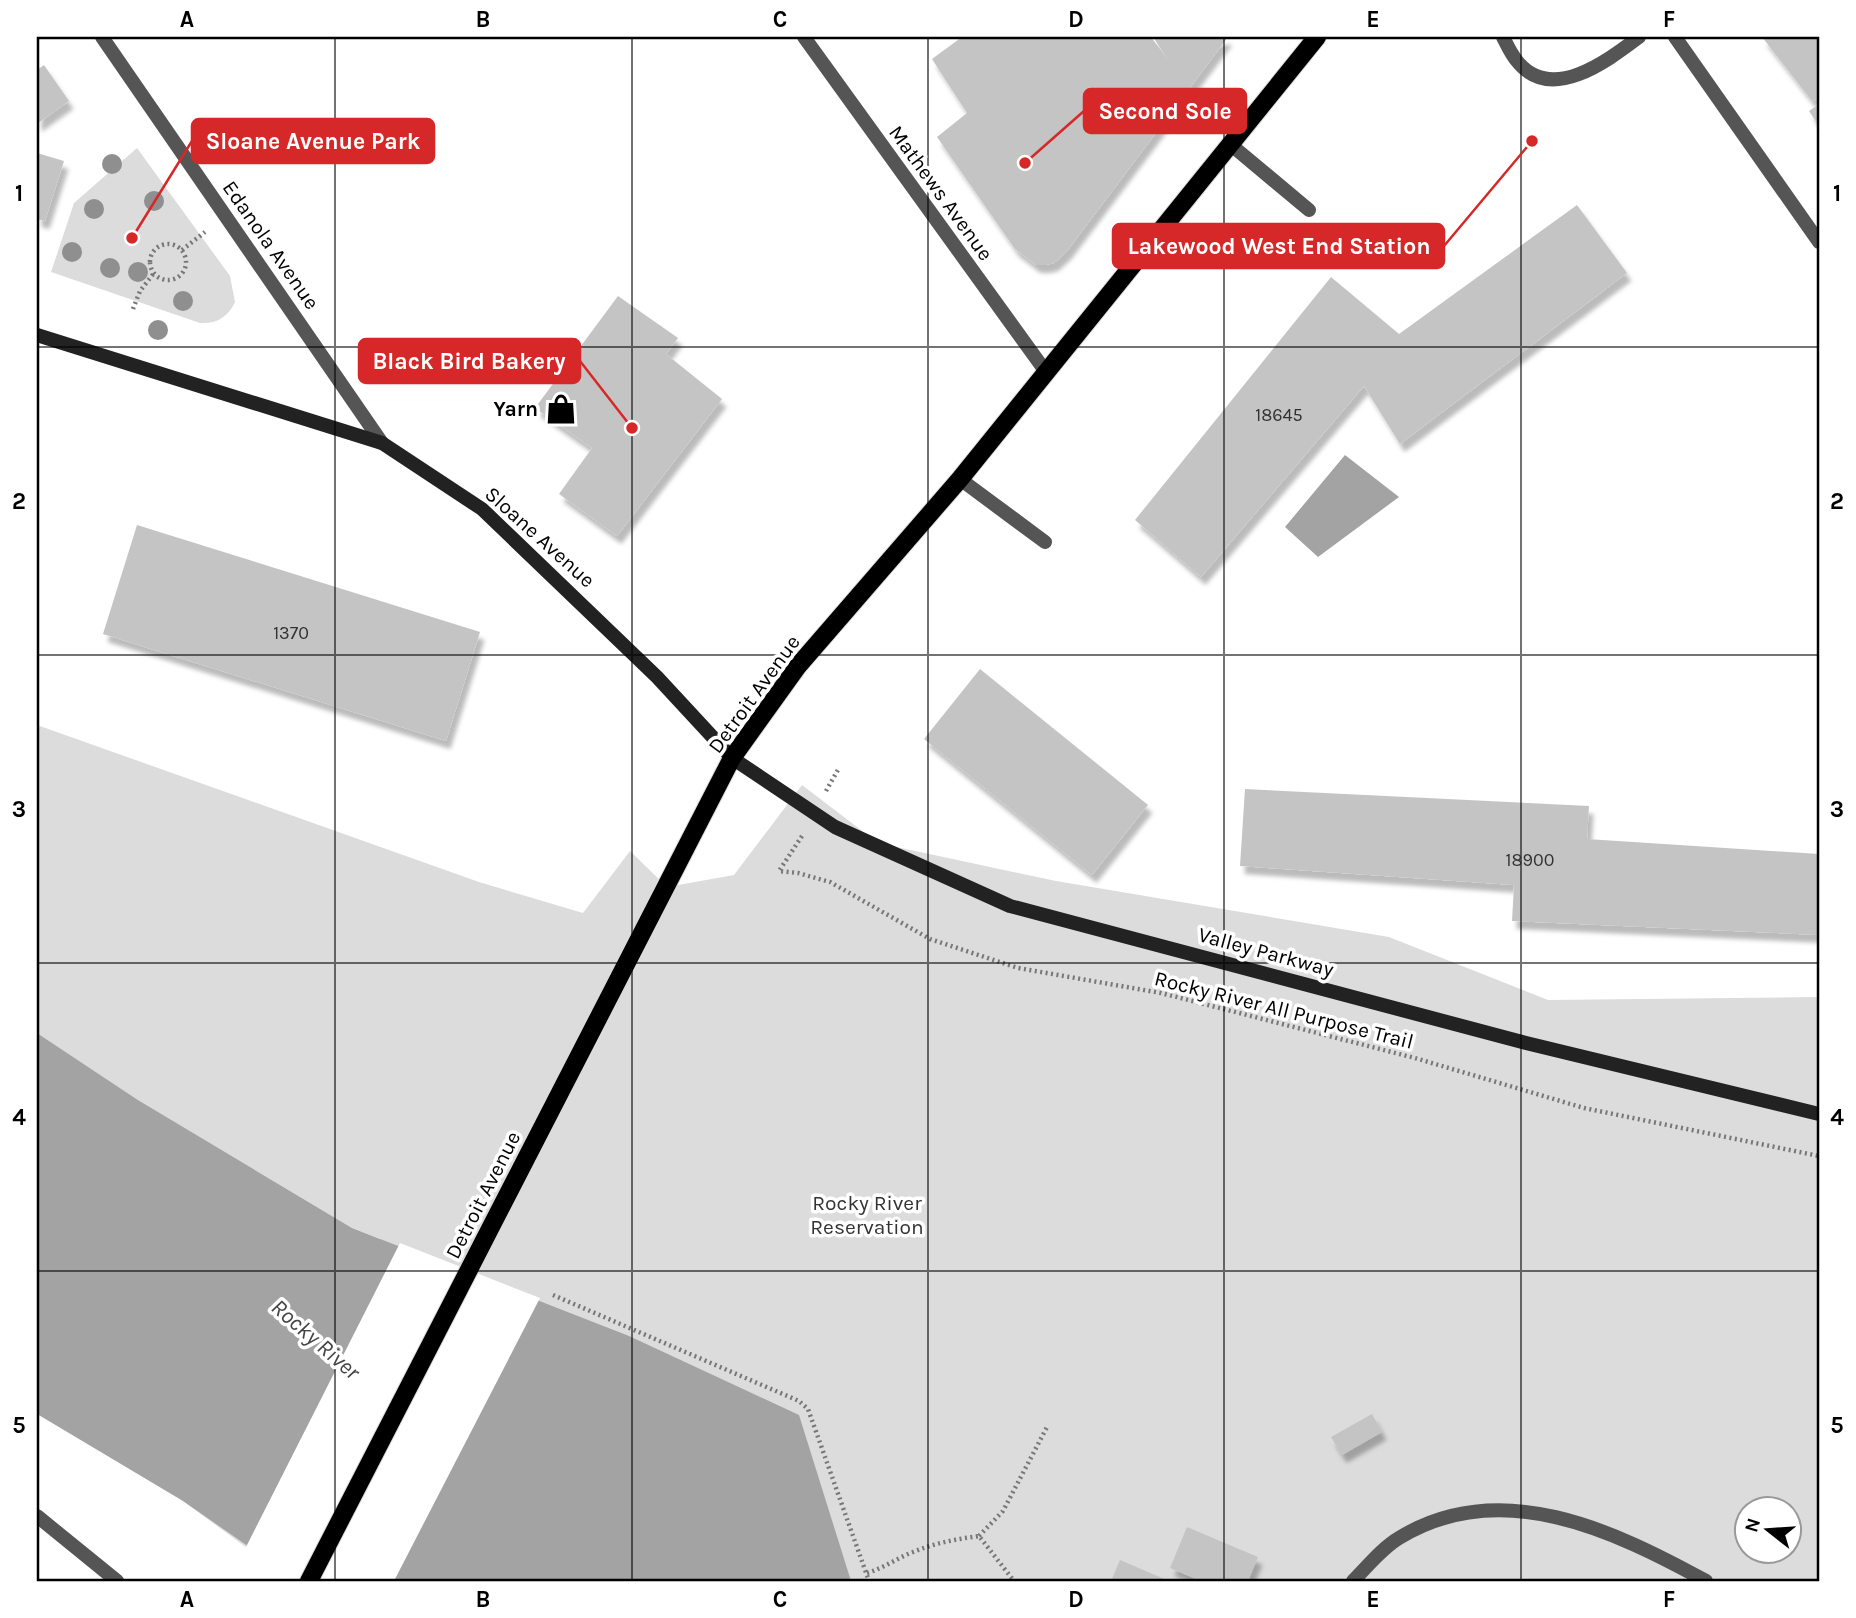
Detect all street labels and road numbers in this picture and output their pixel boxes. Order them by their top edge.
street label: Mathews Avenue [884,121,998,265]
street label: Edanola Avenue [218,176,324,314]
street label: Sloane Avenue [480,482,600,592]
street label: Detroit Avenue [703,630,805,758]
street label: Valley Parkway [1196,922,1337,982]
street label: Rocky River All Purpose Trail [1152,966,1416,1054]
street label: Detroit Avenue [441,1127,525,1263]

